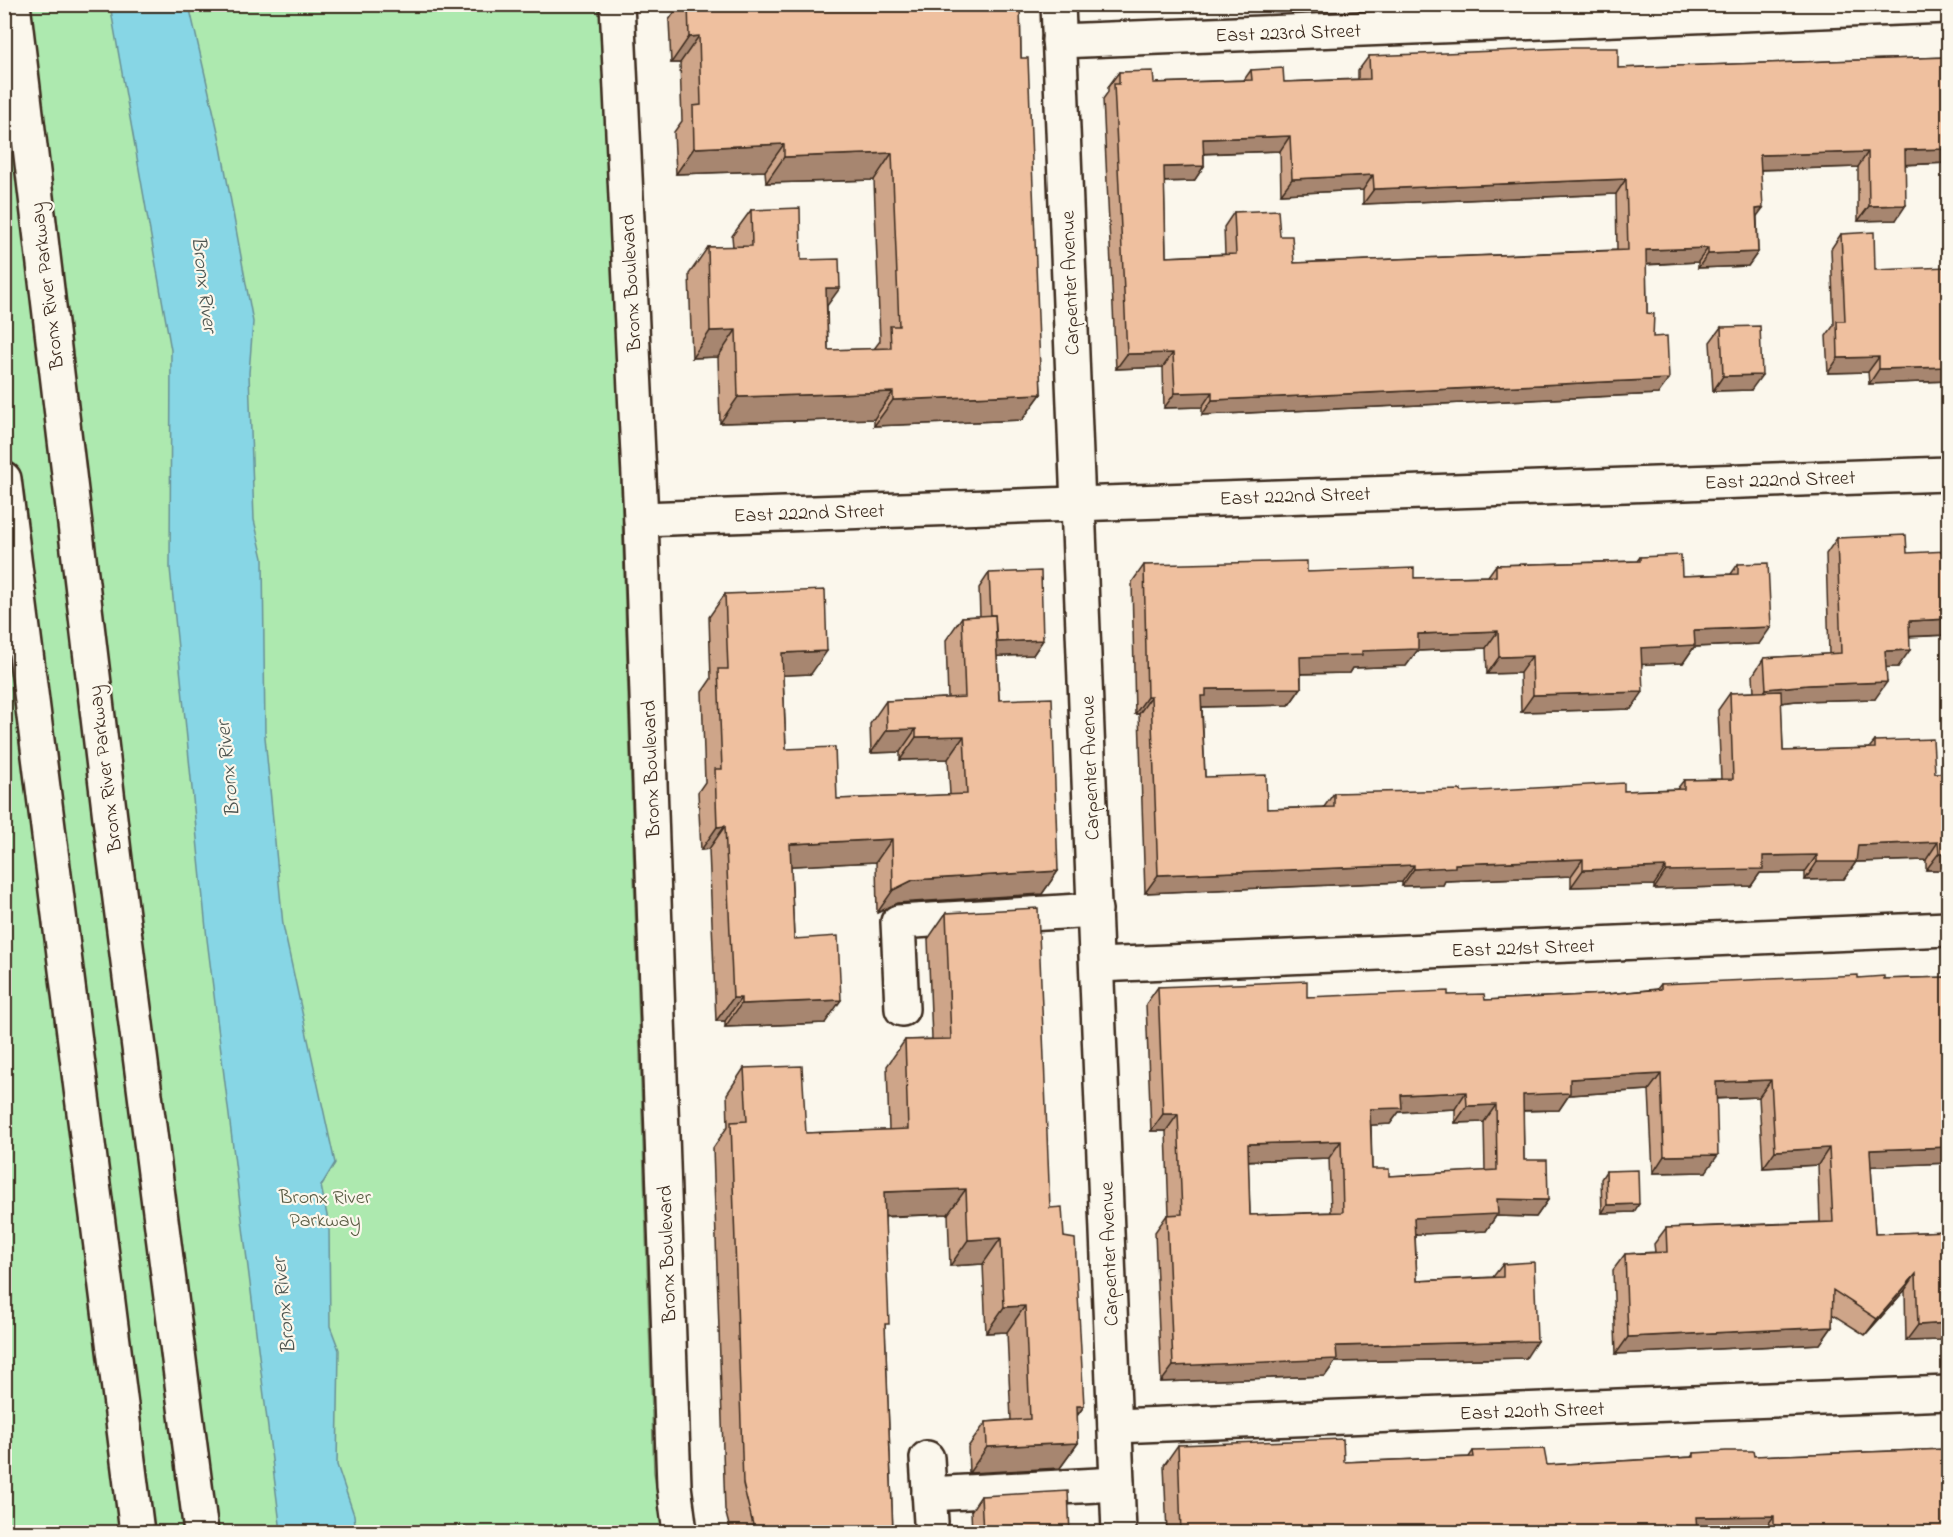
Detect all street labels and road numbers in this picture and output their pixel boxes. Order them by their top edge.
street label: East 223rd Street [1215,17,1362,52]
street label: Bronx River Parkway [24,200,73,372]
street label: Carpenter Avenue [1054,210,1089,356]
street label: Bronx Boulevard [614,214,651,353]
street label: East 222nd Street [1704,464,1856,499]
street label: East 222nd Street [1219,480,1371,515]
street label: East 222nd Street [733,497,885,532]
street label: Bronx River Parkway [82,683,131,855]
street label: Carpenter Avenue [1074,695,1109,841]
street label: Bronx Boulevard [636,700,669,839]
street label: East 221st Street [1451,932,1596,966]
street label: Carpenter Avenue [1093,1181,1128,1327]
street label: Bronx Boulevard [652,1185,685,1324]
street label: East 220th Street [1459,1395,1605,1430]

